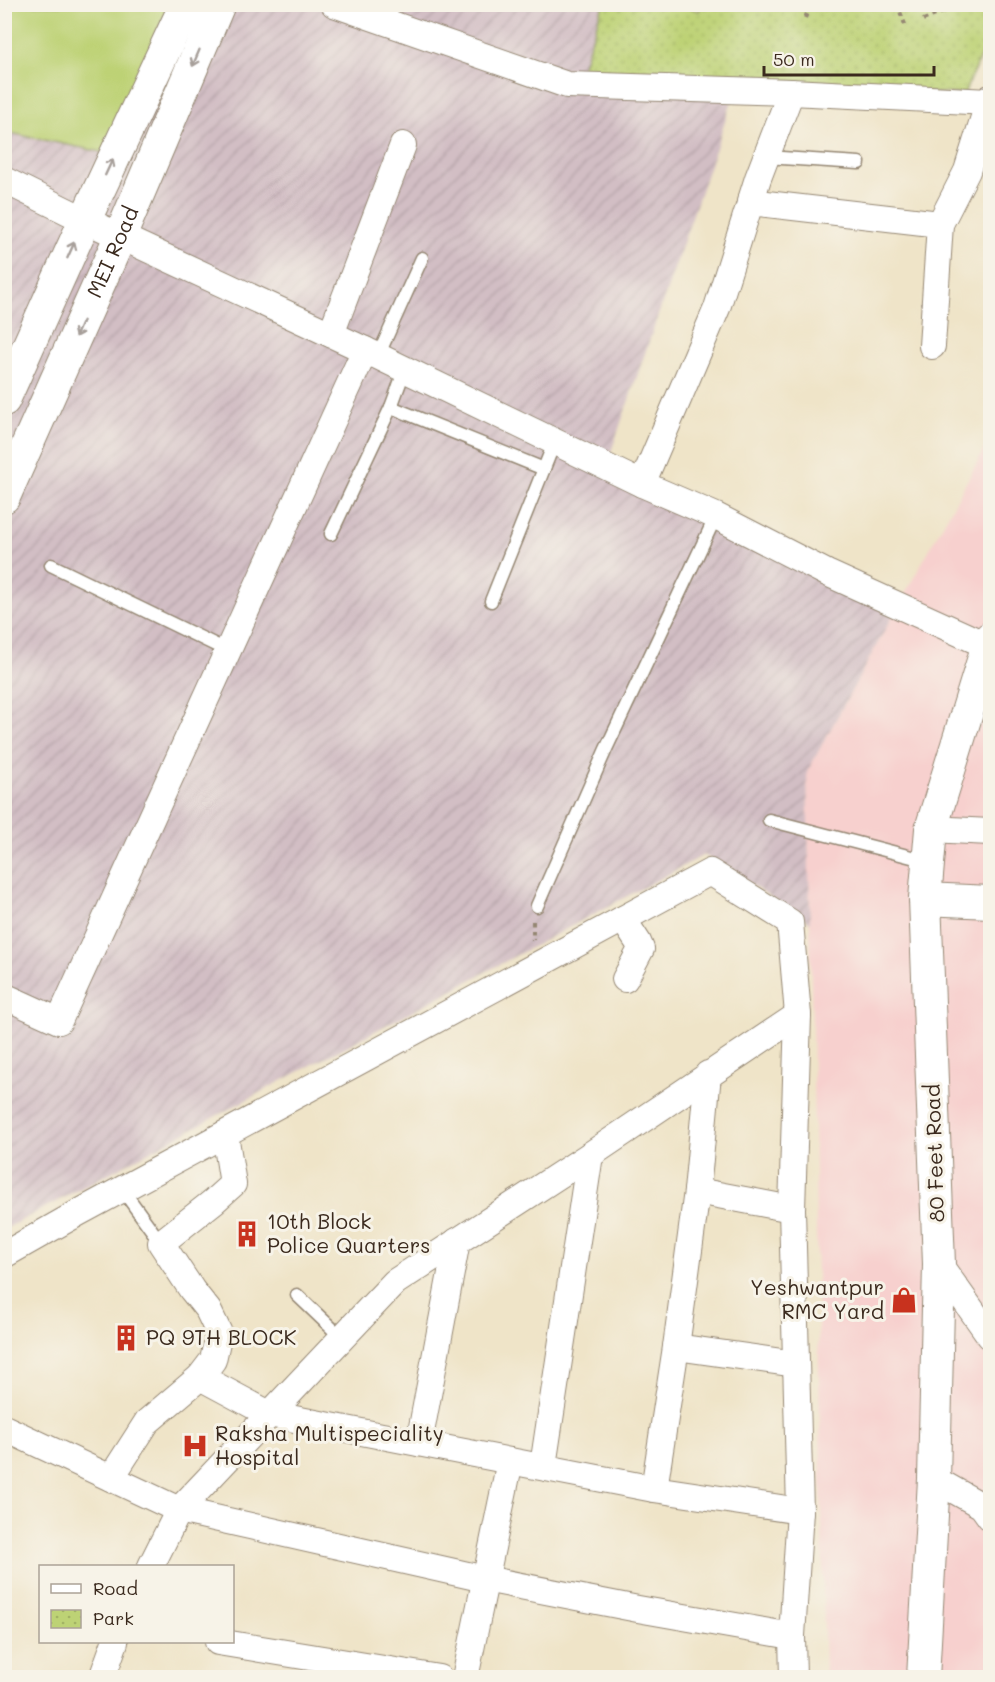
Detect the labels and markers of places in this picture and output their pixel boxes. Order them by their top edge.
place label: 10th Block Police Quarters [267,1207,431,1258]
building icon: 10th Block Police Quarters [232,1219,262,1249]
place label: Yeshwantpur RMC Yard [750,1273,884,1324]
shop icon: Yeshwantpur RMC Yard [889,1285,919,1315]
building icon: PQ 9TH BLOCK [111,1323,141,1353]
place label: PQ 9TH BLOCK [146,1323,296,1350]
place label: Raksha Multispeciality Hospital [215,1419,444,1470]
hospital icon: Raksha Multispeciality Hospital [180,1431,210,1461]

